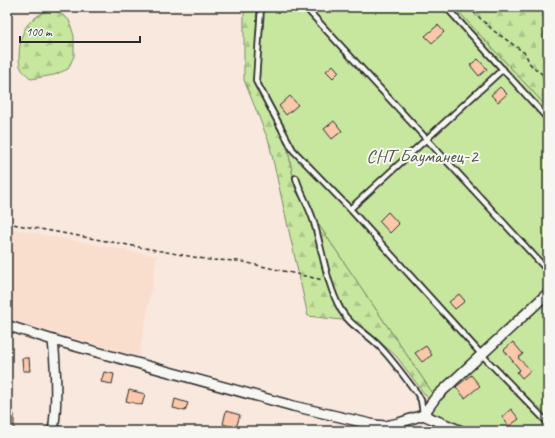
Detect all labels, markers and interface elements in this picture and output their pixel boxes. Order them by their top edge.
scale bar [20,18,140,44]
text: 100 m [26,24,53,40]
park label: СНТ Бауманец-2 [366,144,479,168]

